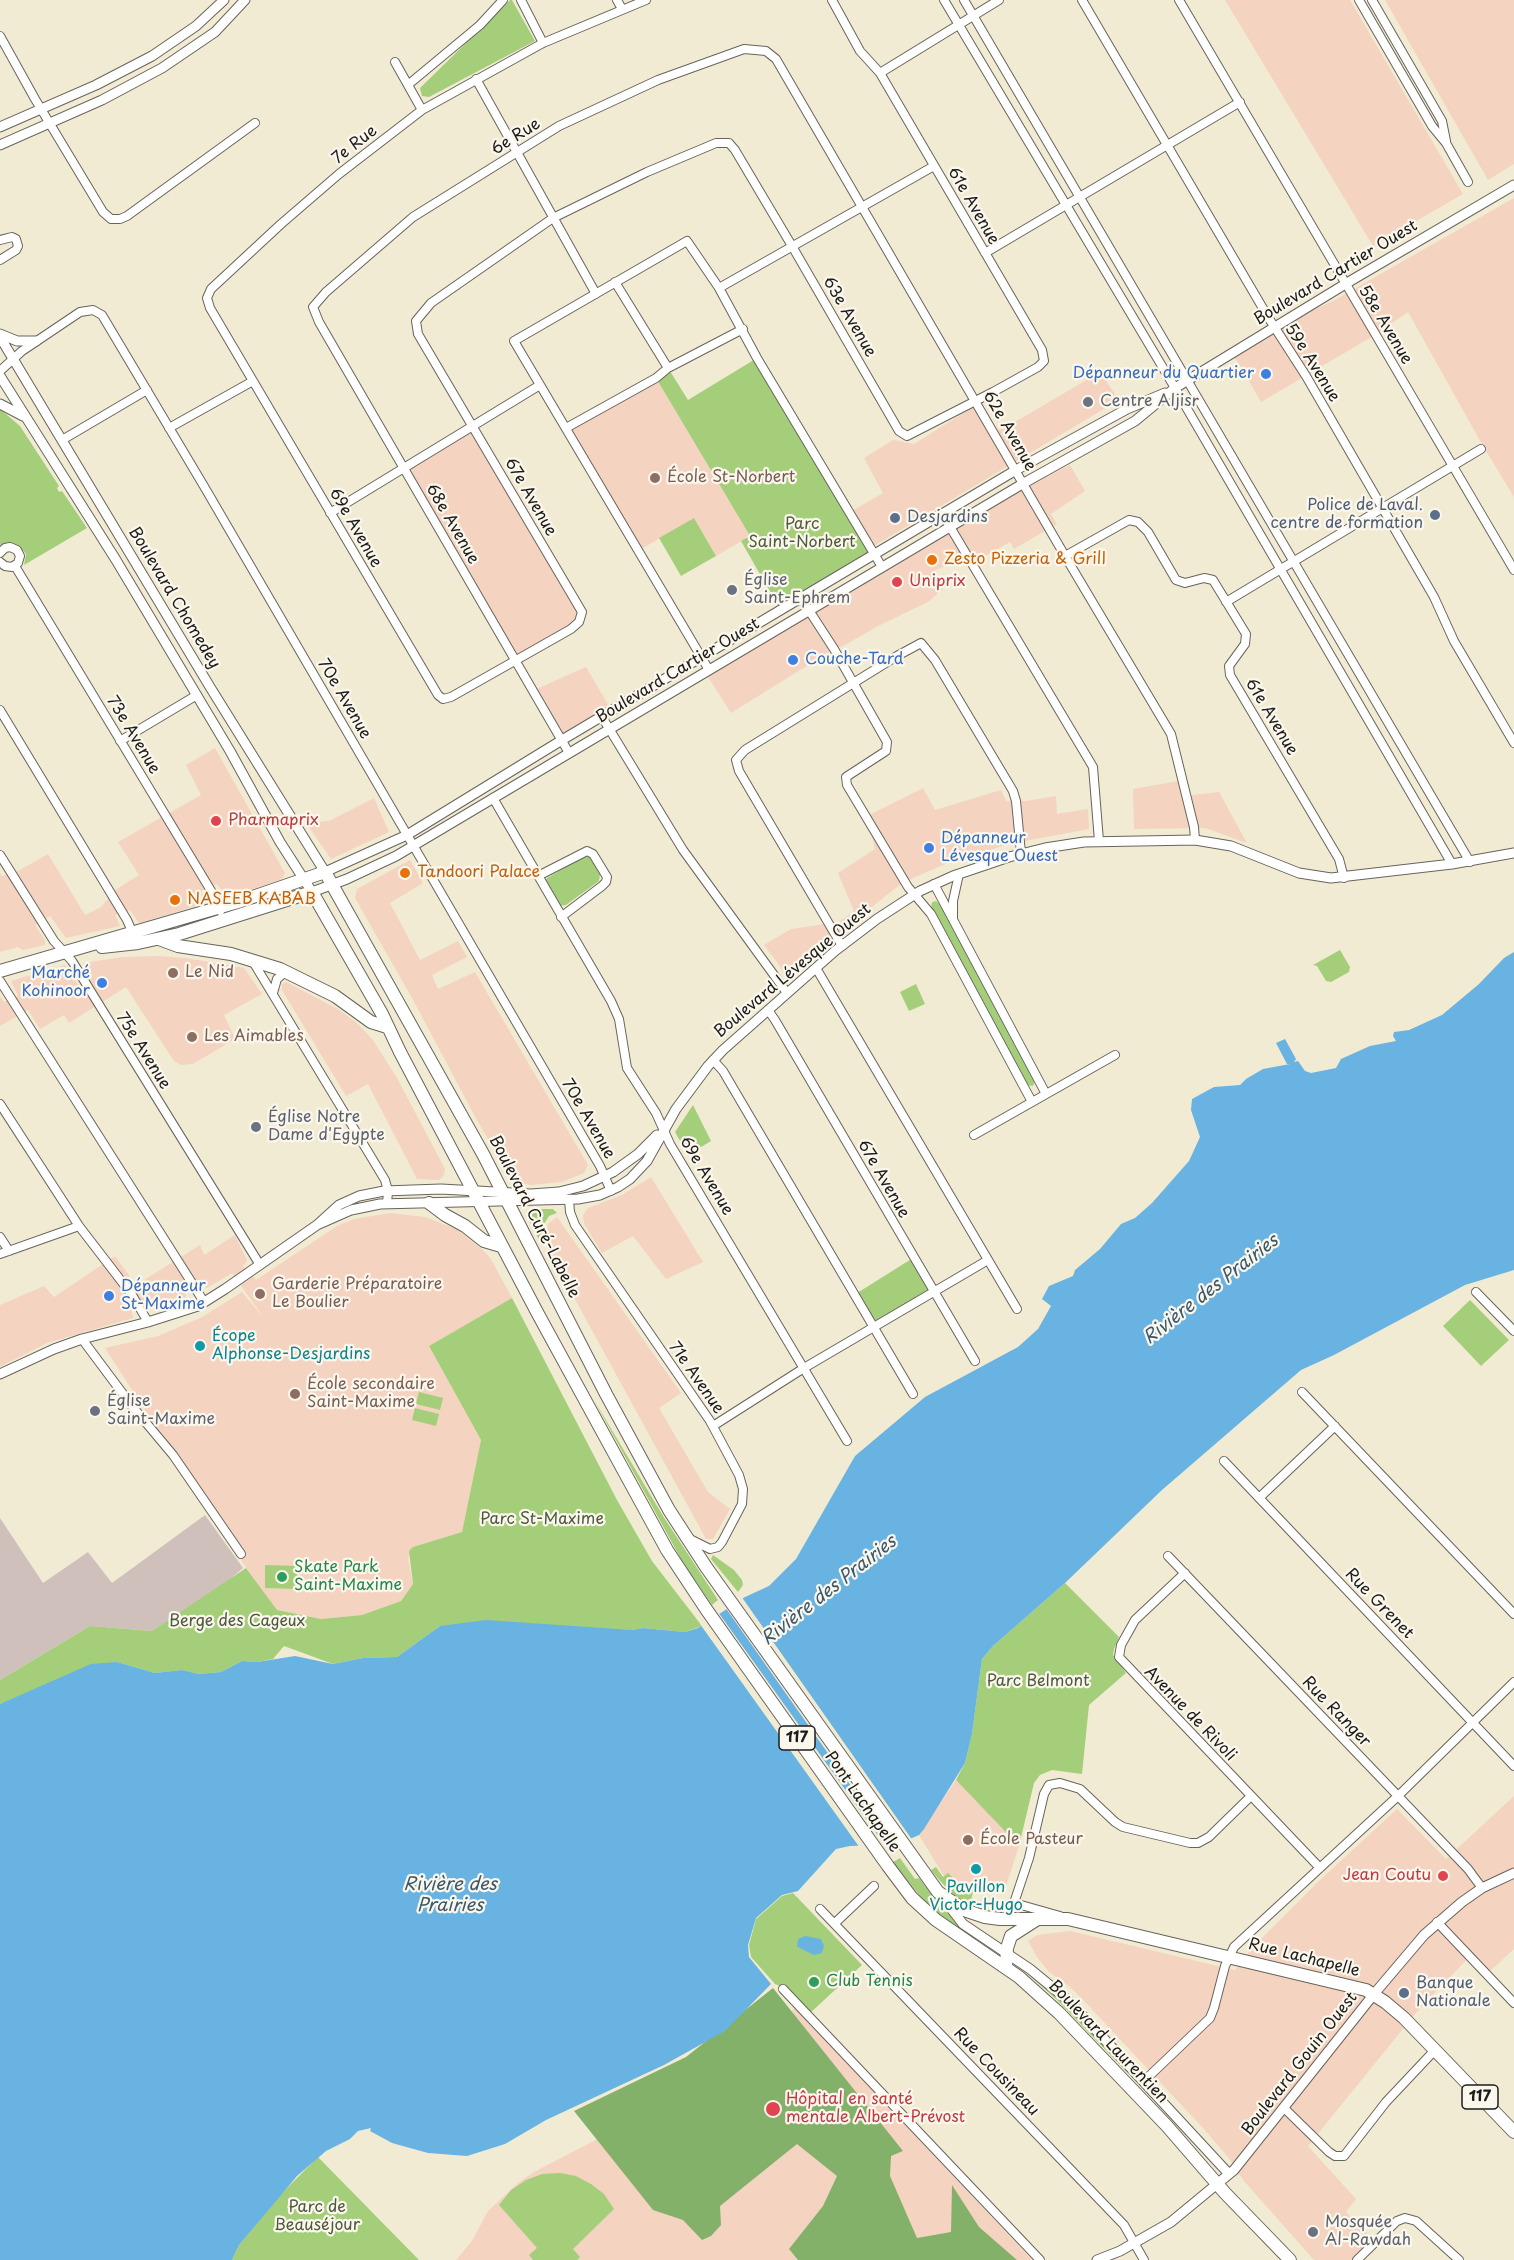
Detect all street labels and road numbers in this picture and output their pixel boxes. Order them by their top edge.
street label: 6e Rue [488,114,544,160]
street label: 7e Rue [329,122,381,168]
street label: 61e Avenue [943,164,1003,248]
street label: Boulevard Cartier Ouest [1251,217,1421,329]
street label: 63e Avenue [818,273,880,361]
street label: 58e Avenue [1354,282,1416,368]
street label: 59e Avenue [1280,320,1344,406]
street label: 62e Avenue [978,387,1040,475]
street label: 67e Avenue [500,454,560,540]
street label: 68e Avenue [421,480,483,568]
street label: 69e Avenue [325,485,385,571]
street label: Boulevard Chomedey [124,524,224,672]
street label: Boulevard Cartier Ouest [593,615,763,727]
street label: 70e Avenue [313,655,375,743]
street label: 61e Avenue [1241,675,1301,759]
street label: 73e Avenue [102,692,164,778]
street label: Boulevard Lévesque Ouest [711,900,875,1042]
street label: 75e Avenue [112,1009,174,1093]
street label: 70e Avenue [557,1075,619,1163]
street label: Boulevard Curé-Labelle [485,1133,583,1301]
street label: 69e Avenue [675,1133,737,1219]
street label: 67e Avenue [853,1136,913,1222]
street label: 71e Avenue [664,1338,728,1418]
street label: Rue Grenet [1341,1565,1417,1643]
street label: Avenue de Rivoli [1140,1663,1240,1765]
street label: Rue Ranger [1298,1673,1374,1751]
road number: 117 [779,1726,815,1750]
street label: Pont Lachapelle [820,1748,904,1856]
street label: Rue Lachapelle [1246,1935,1362,1981]
street label: Boulevard Laurentien [1044,1977,1172,2107]
street label: Boulevard Gouin Ouest [1238,1989,1362,2139]
street label: Rue Cousineau [949,2024,1043,2120]
road number: 117 [1462,2085,1498,2109]

